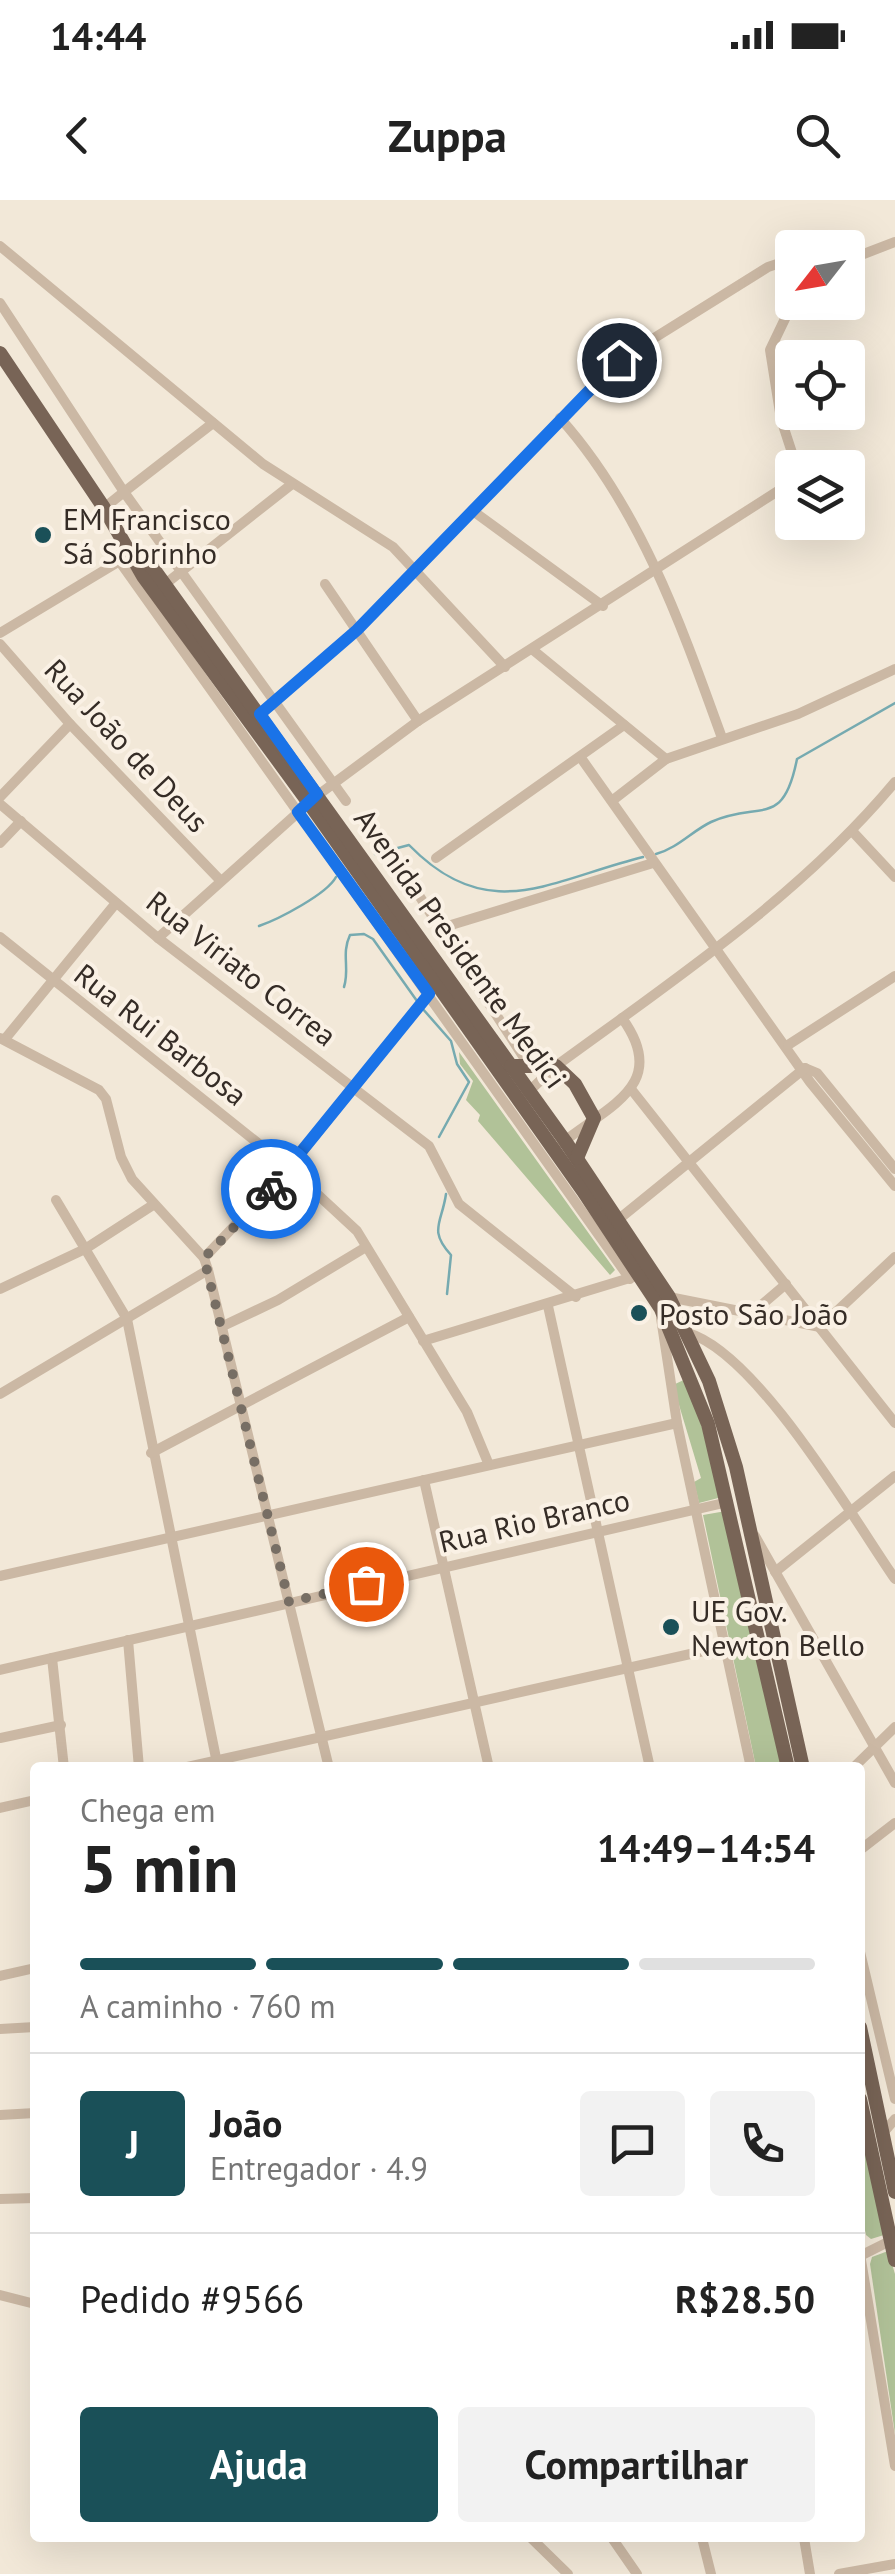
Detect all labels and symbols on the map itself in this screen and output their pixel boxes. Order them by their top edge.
north arrow [775,230,865,320]
pin [577,318,662,403]
place label: EM Francisco Sá Sobrinho [63,499,231,572]
marker: EM Francisco Sá Sobrinho [32,524,54,546]
street label: Rua João de Deus [37,650,217,840]
street label: Avenida Presidente Medici [346,800,576,1096]
street label: Rua Viriato Correa [139,882,345,1054]
street label: Rua Rui Barbosa [67,954,255,1114]
courier [221,1139,321,1239]
place label: Posto São João [659,1294,848,1333]
marker: Posto São João [628,1302,650,1324]
street label: Rua Rio Branco [435,1479,633,1561]
pin [324,1542,409,1627]
place label: UE Gov. Newton Bello [691,1591,865,1664]
marker: UE Gov. Newton Bello [660,1616,682,1638]

